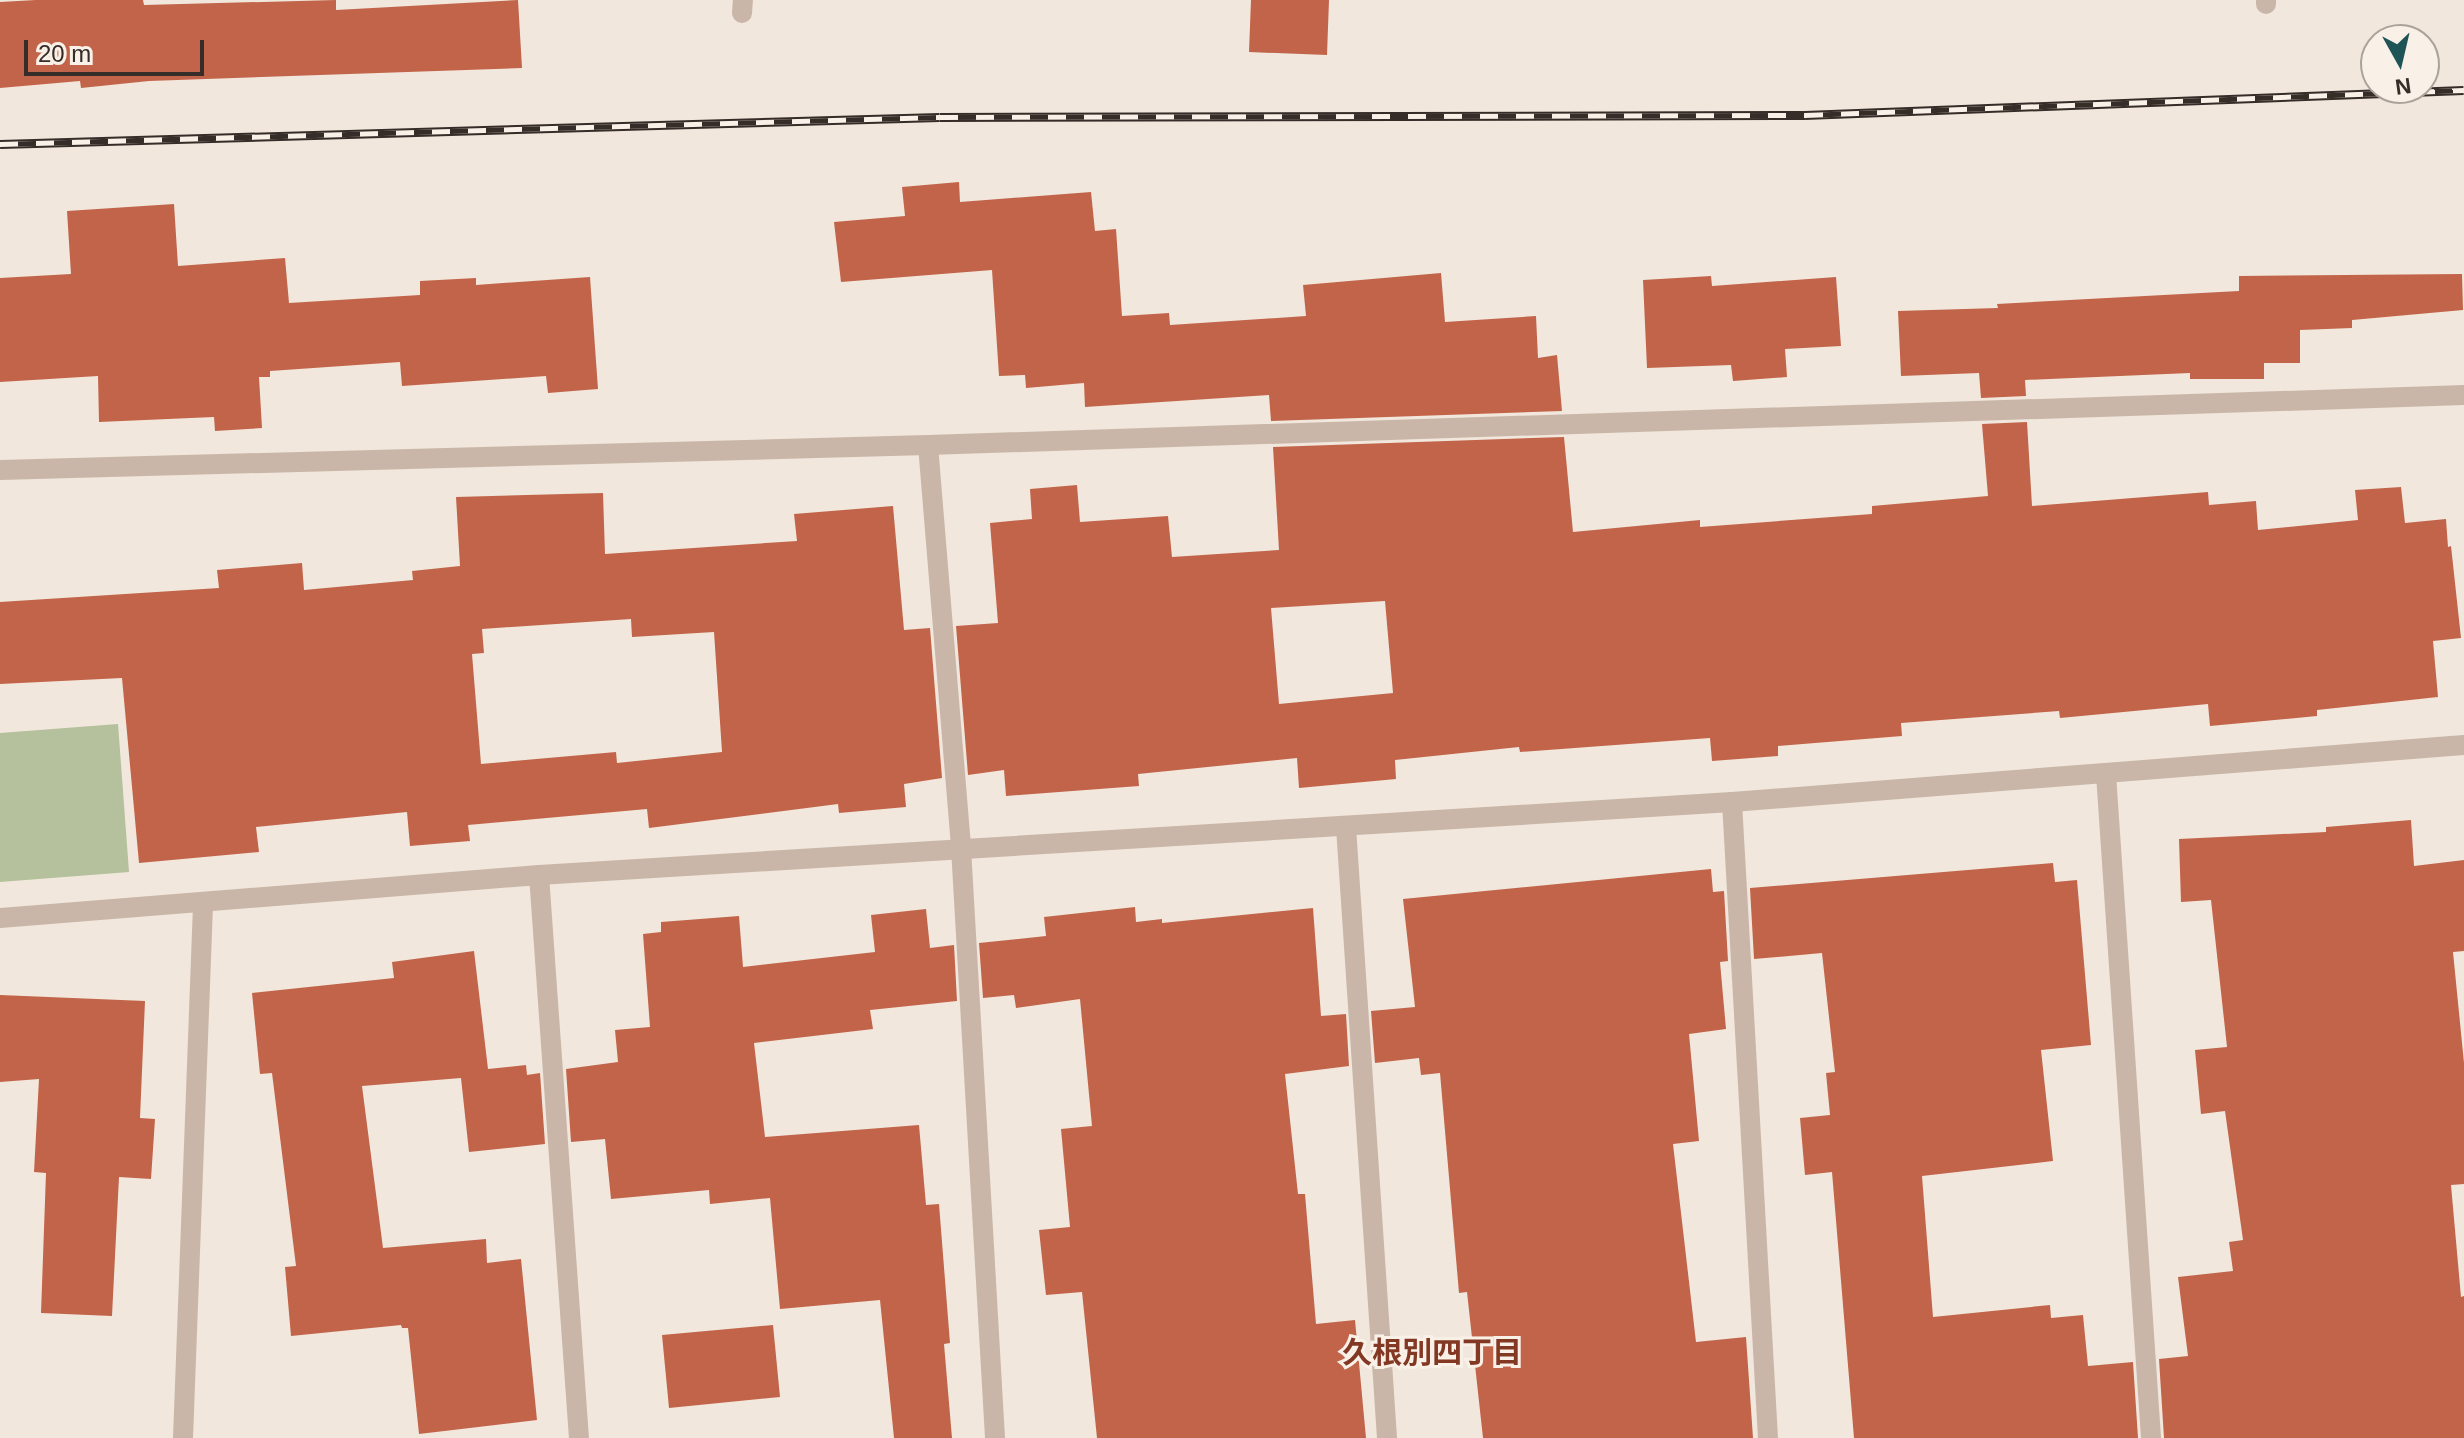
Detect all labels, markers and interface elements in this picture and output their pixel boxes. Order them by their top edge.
scale bar [28,24,208,74]
north arrow [2360,24,2440,104]
text: 20 m [38,40,91,67]
text: N [2394,73,2413,100]
district label: 久根別四丁目 [1342,1335,1522,1371]

